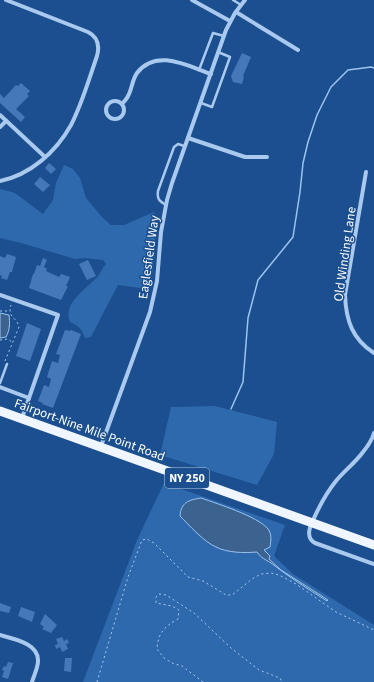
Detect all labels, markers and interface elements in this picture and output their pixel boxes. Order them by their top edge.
street label: Old Winding Lane [329,206,361,303]
street label: Eaglesfield Way [134,214,164,300]
street label: Fairport-Nine Mile Point Road [12,394,168,466]
road number: NY 250 [165,468,209,488]

